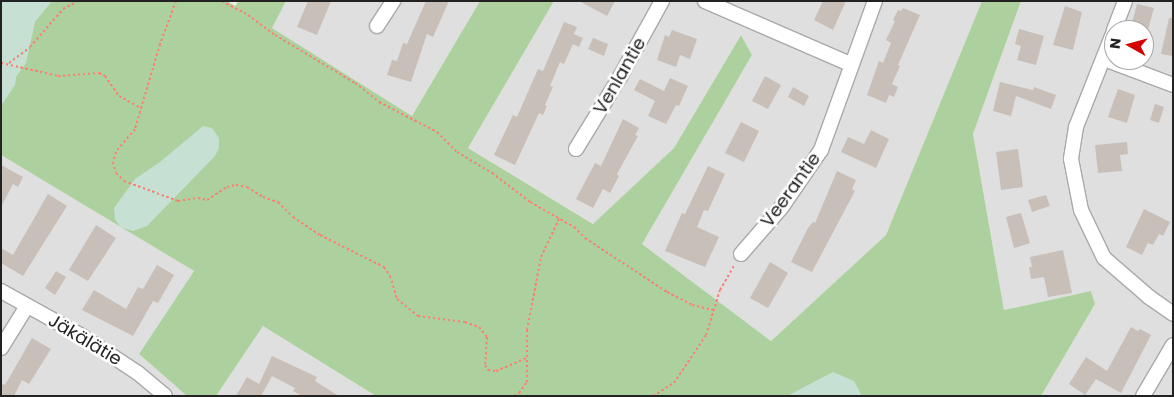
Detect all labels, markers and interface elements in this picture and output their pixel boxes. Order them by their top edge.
north arrow [1104,20,1154,70]
street label: Venlantie [589,34,651,118]
text: N [1105,37,1126,50]
street label: Veerantie [757,148,825,232]
street label: Jäkälätie [44,310,126,370]

